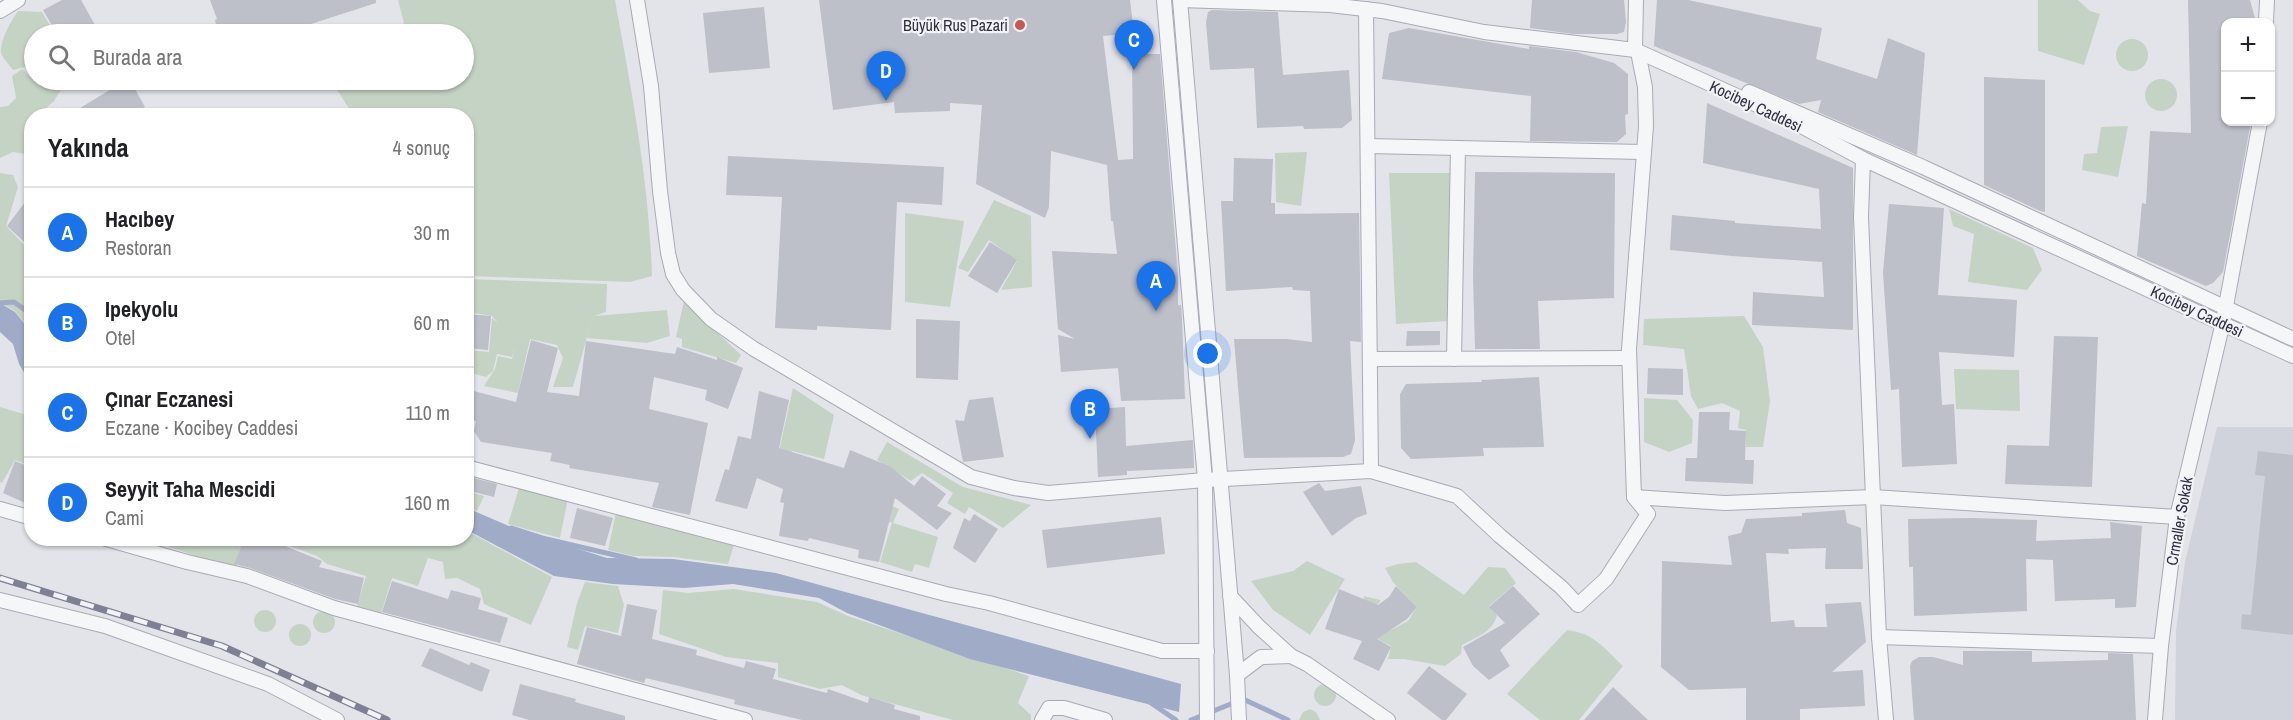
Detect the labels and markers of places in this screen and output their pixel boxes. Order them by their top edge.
place label: Büyük Rus Pazari [903,14,1008,36]
marker: Büyük Rus Pazari [1013,18,1027,32]
pin: C [1114,20,1154,70]
pin: D [866,51,906,101]
pin: A [1136,262,1176,311]
pin: B [1070,390,1110,439]

